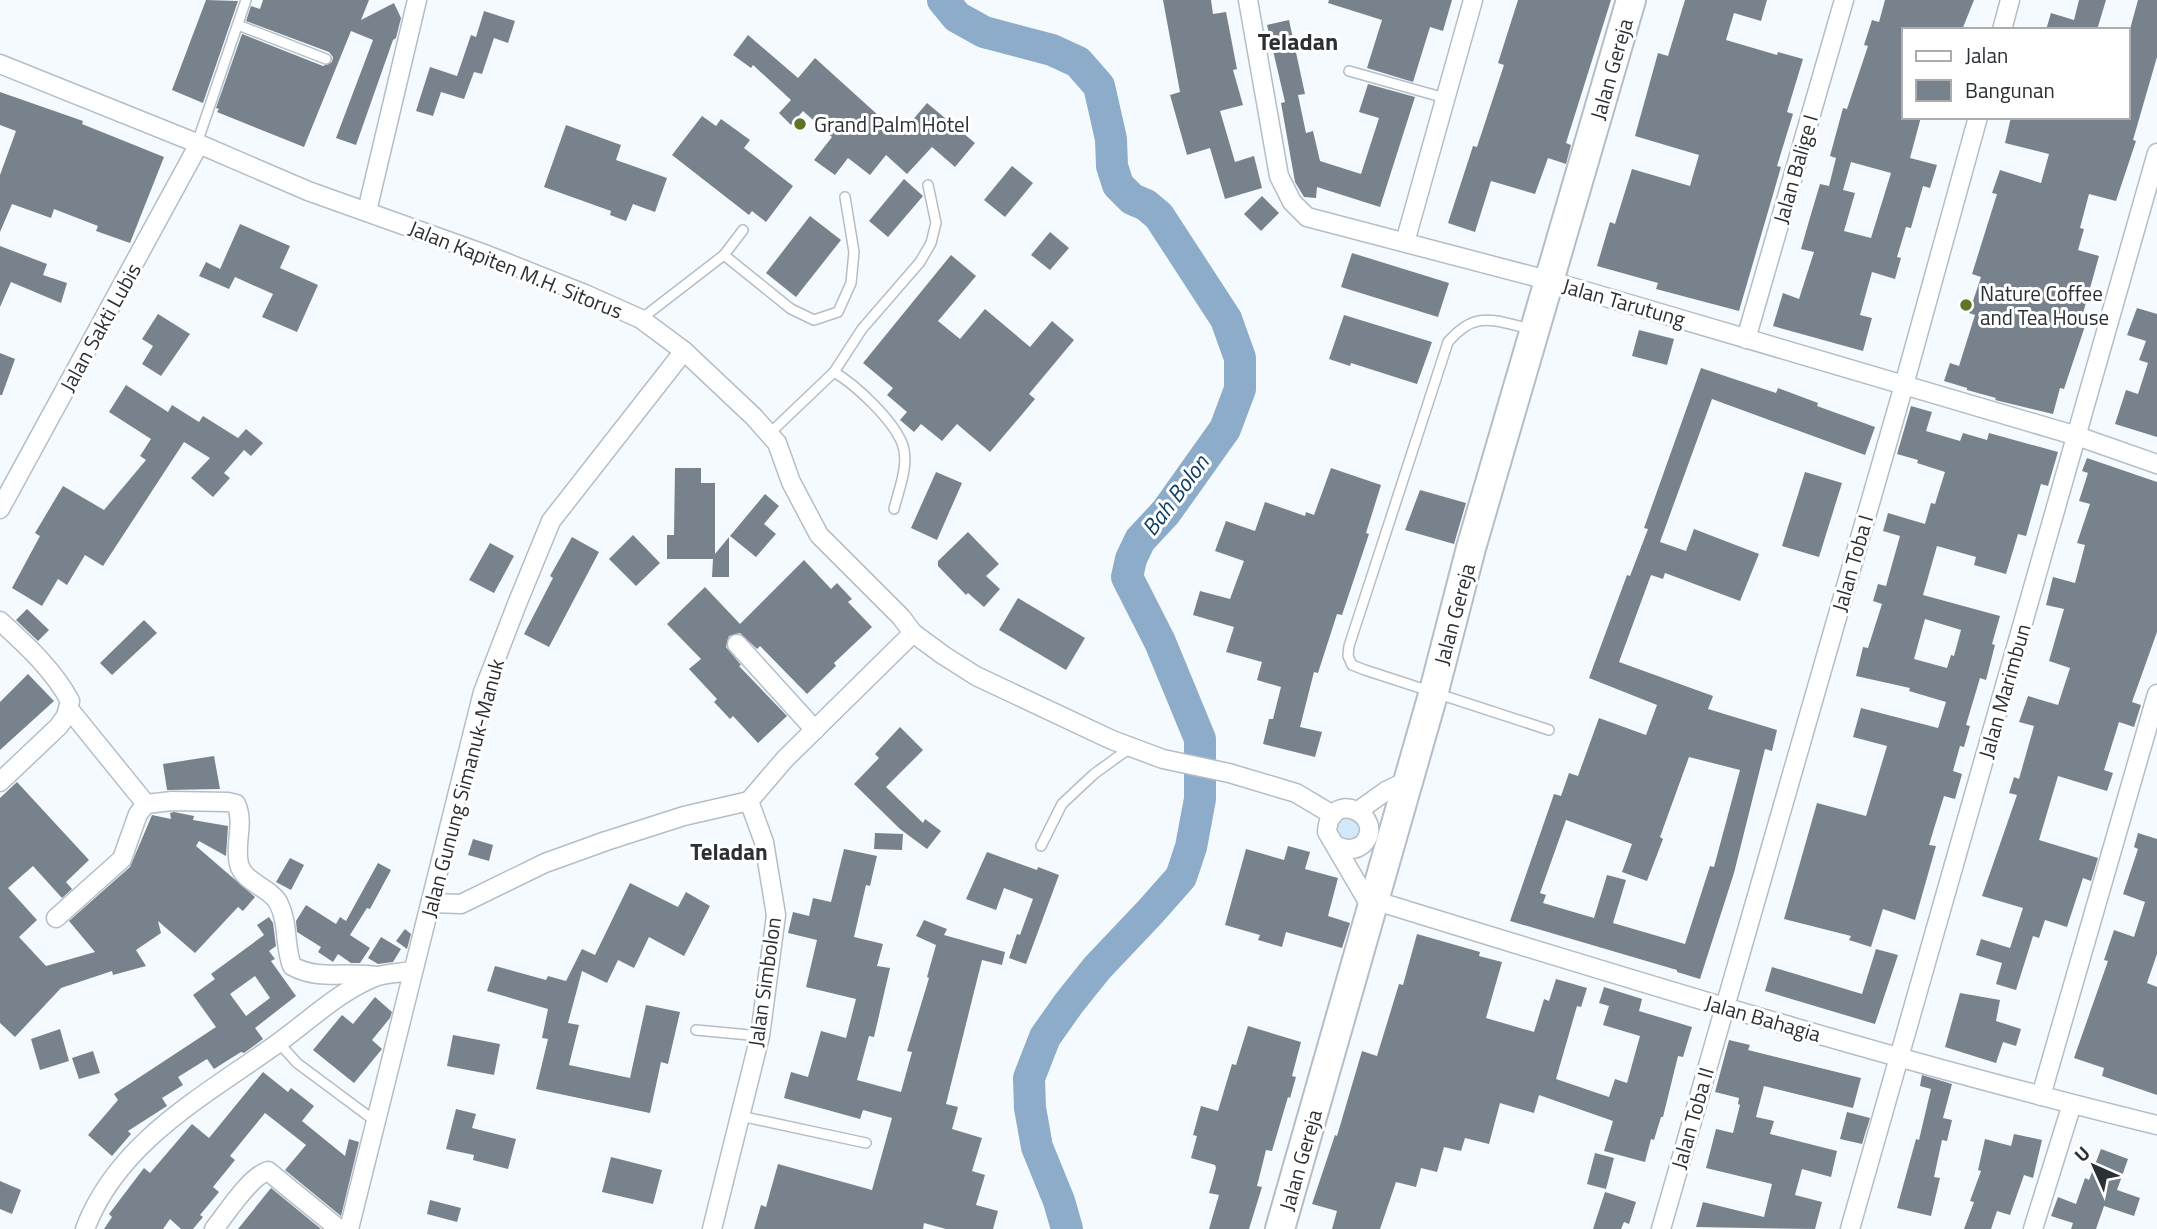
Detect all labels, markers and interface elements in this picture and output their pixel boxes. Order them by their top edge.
street label: Jalan Gereja [1581,14,1641,123]
district label: Teladan [1258,23,1338,59]
legend [1902,28,2129,119]
text: Jalan [1965,39,2008,71]
text: Bangunan [1965,74,2055,106]
place label: Grand Palm Hotel [814,108,970,140]
street label: Jalan Balige I [1764,111,1826,227]
marker: Grand Palm Hotel [792,116,808,132]
street label: Jalan Kapiten M.H. Sitorus [404,211,628,327]
street label: Jalan Sakti Lubis [51,257,149,397]
street label: Jalan Tarutung [1559,269,1689,335]
place label: Nature Coffee and Tea House [1980,277,2109,333]
marker: Nature Coffee and Tea House [1958,297,1974,313]
water label: Bah Bolon [1133,447,1218,543]
street label: Jalan Toba I [1823,511,1881,615]
street label: Jalan Gereja [1425,559,1483,668]
street label: Jalan Marimbun [1969,620,2039,762]
street label: Jalan Gunung Simanuk-Manuk [412,655,512,921]
district label: Teladan [690,834,768,869]
street label: Jalan Simbolon [739,915,789,1049]
street label: Jalan Bahagia [1701,986,1825,1050]
street label: Jalan Toba II [1662,1063,1722,1173]
street label: Jalan Gereja [1270,1105,1330,1214]
north arrow [2059,1131,2129,1201]
text: U [2067,1139,2096,1168]

